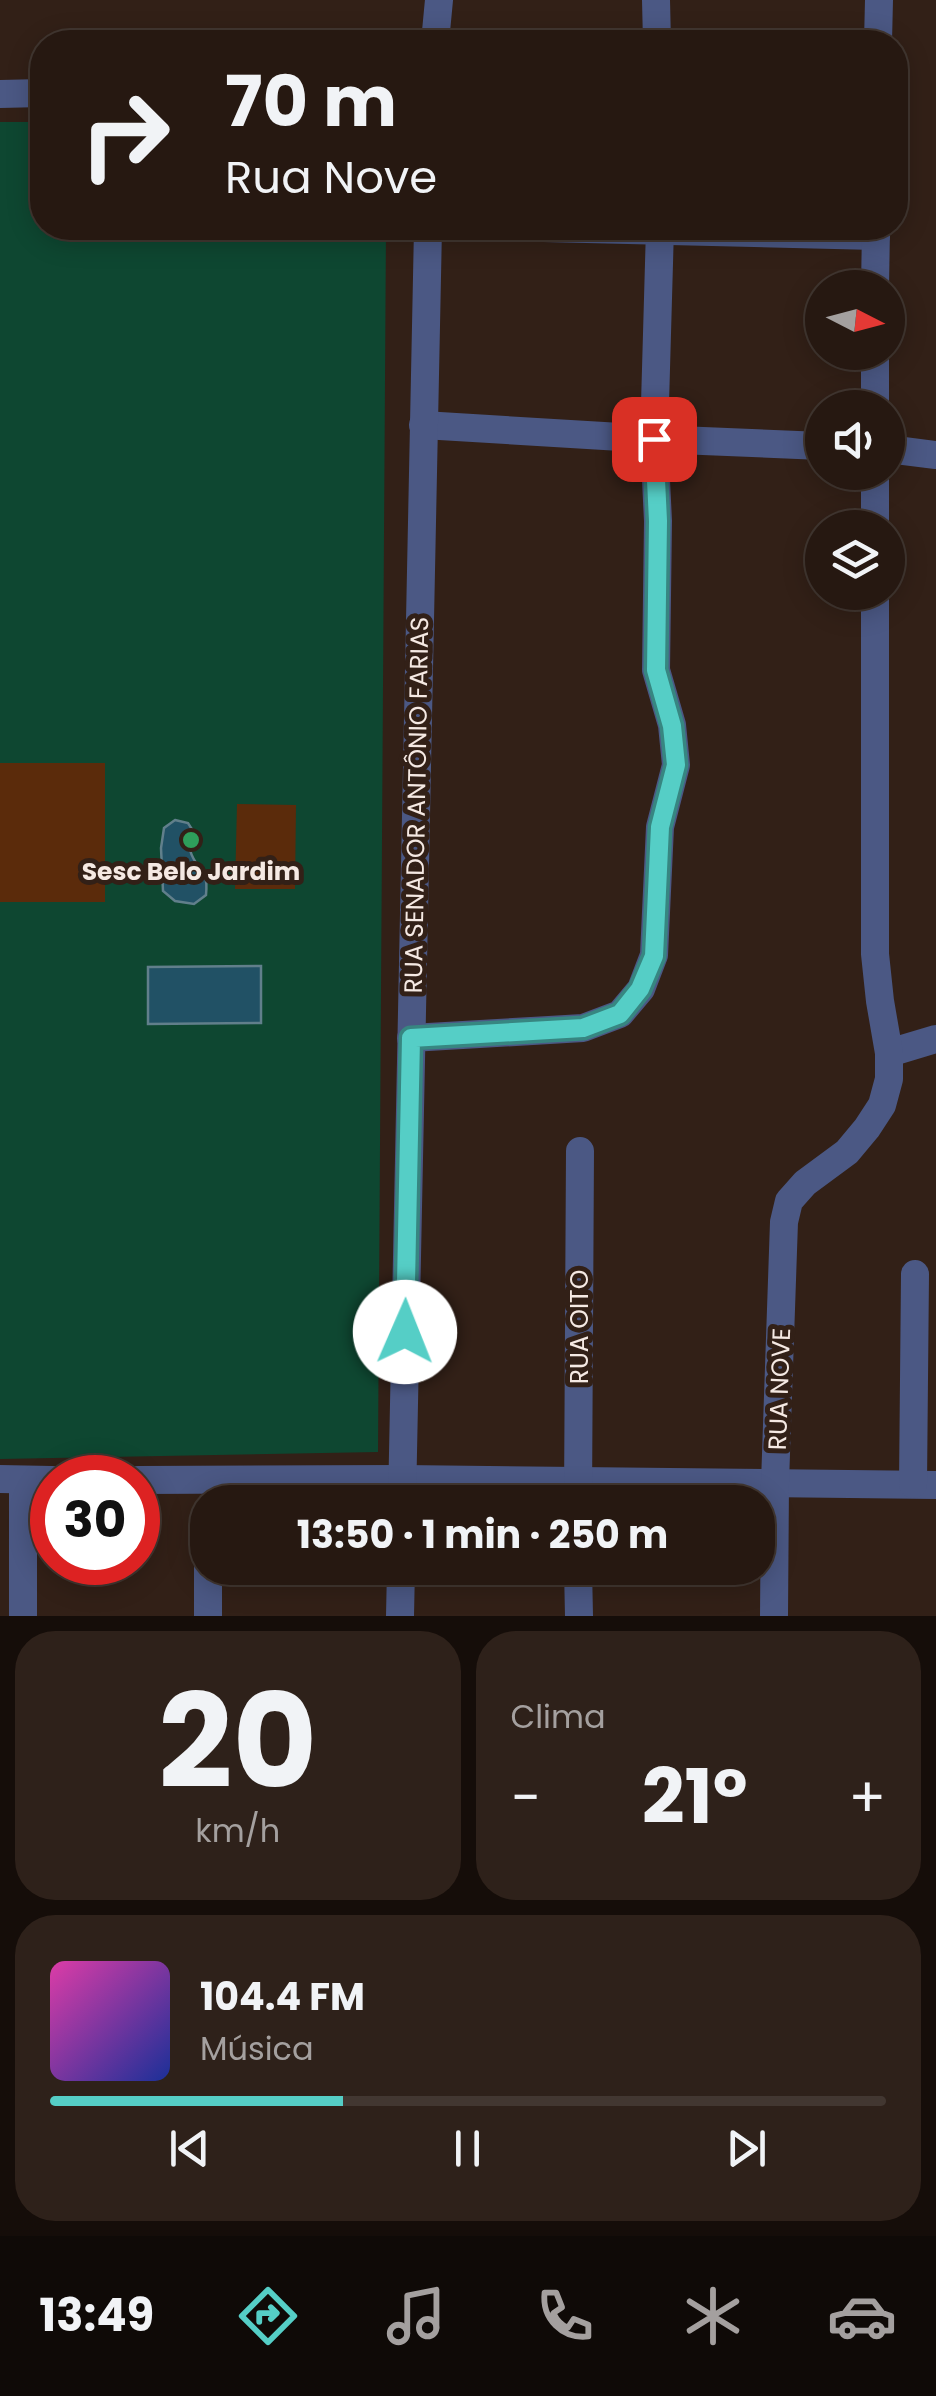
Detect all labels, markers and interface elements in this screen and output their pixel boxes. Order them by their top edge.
text: 70 m [225,52,397,151]
icon: right [60,70,190,200]
text: Rua Nove [225,146,437,209]
north arrow [805,270,905,370]
map controls [805,270,905,610]
button: sound [805,390,905,490]
pin [612,397,697,482]
icon: arrive [627,412,682,467]
button: layers [805,510,905,610]
street label: RUA SENADOR ANTÔNIO FARIAS [396,616,437,994]
marker: Sesc Belo Jardim [180,829,202,851]
place label: Sesc Belo Jardim [82,854,300,889]
street label: RUA OITO [562,1270,597,1384]
position arrow [353,1280,457,1384]
street label: RUA NOVE [760,1327,799,1451]
speed limit sign: 30 [30,1455,160,1585]
text: 13:50 · 1 min · 250 m [297,1508,668,1561]
text: 20 [158,1650,317,1833]
text: Clima [511,1694,606,1739]
text: 21° [642,1744,748,1849]
text: − [511,1759,541,1836]
text: + [848,1759,886,1836]
text: km/h [195,1808,280,1853]
text: 104.4 FM [200,1970,365,2023]
text: Música [200,2026,314,2071]
icon: previous [162,2121,217,2176]
icon: pause [440,2121,495,2176]
icon: next [719,2121,774,2176]
icon: directions [233,2281,303,2351]
icon: music [381,2281,451,2351]
icon: phone [530,2281,600,2351]
icon: climate [678,2281,748,2351]
icon: car [827,2281,897,2351]
text: 13:49 [39,2284,154,2347]

